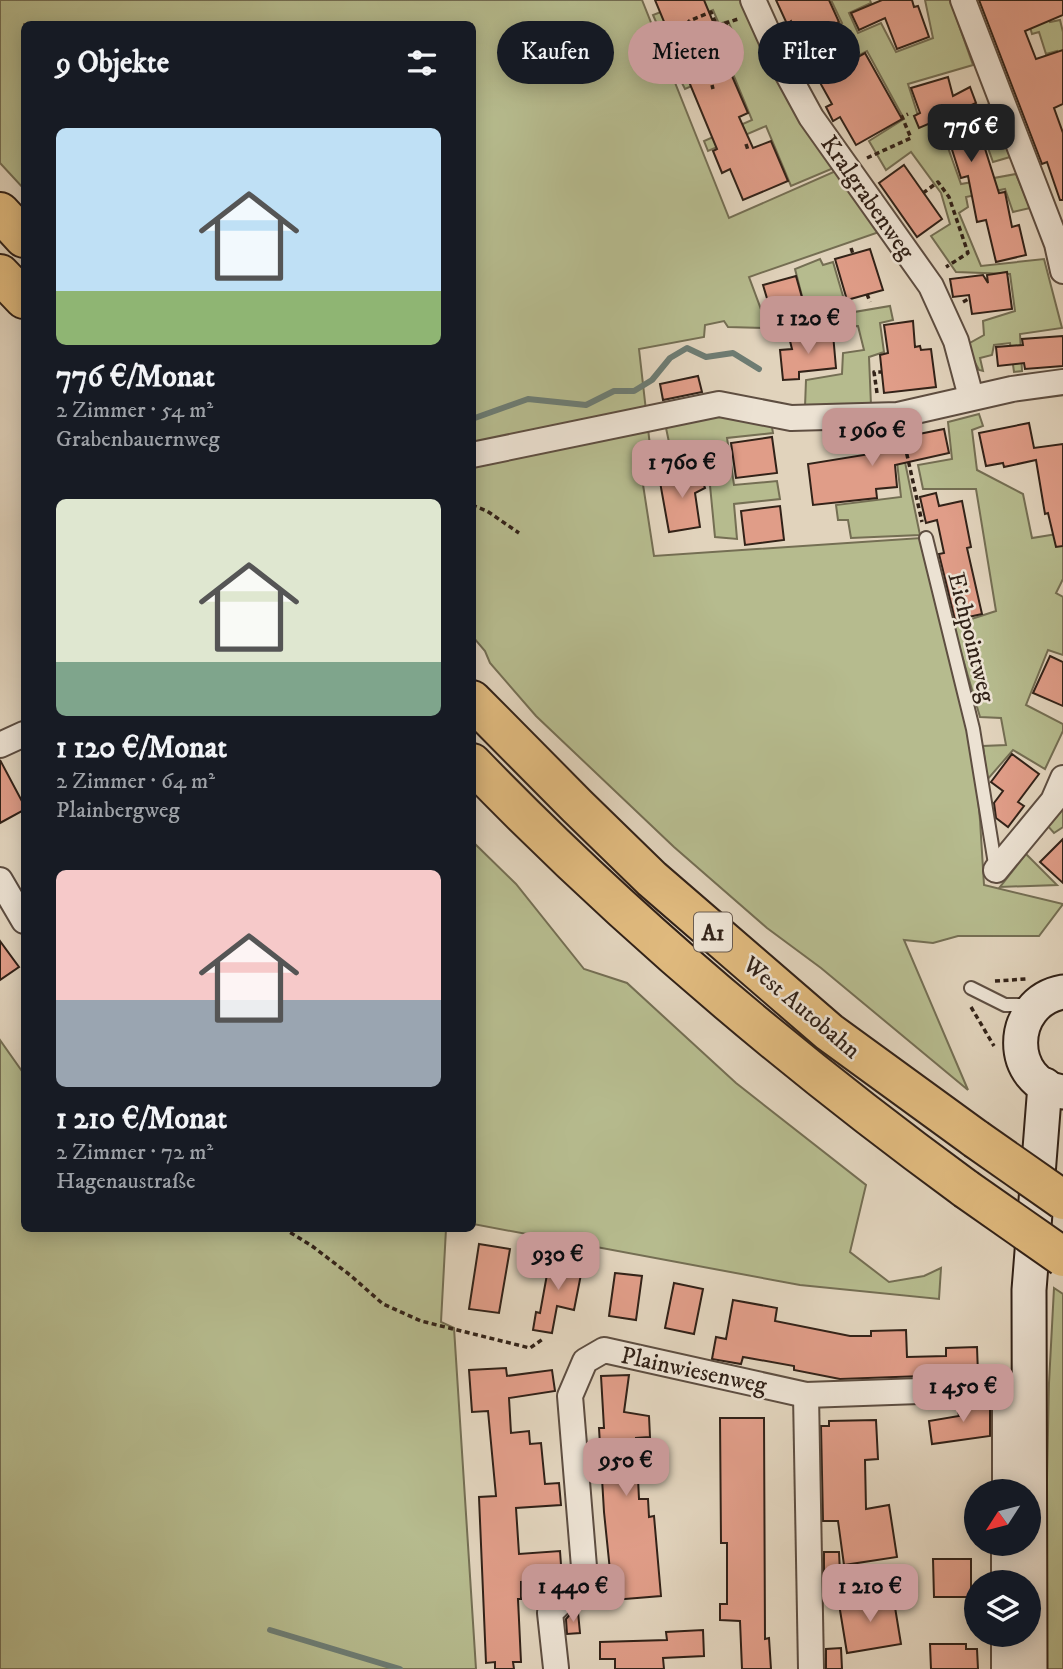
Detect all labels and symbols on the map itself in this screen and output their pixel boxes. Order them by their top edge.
pin: 776 € [922,104,1020,164]
street label: Kralgrabenweg [813,130,921,266]
pin: 1 120 € [743,296,873,356]
pin: 1 960 € [807,408,937,468]
pin: 1 760 € [617,440,747,500]
street label: Eichpointweg [940,569,1002,706]
road number: A1 [694,912,732,951]
street label: West Autobahn [736,949,867,1066]
pin: 930 € [509,1232,607,1292]
street label: Plainwiesenweg [618,1341,770,1401]
pin: 1 450 € [898,1364,1028,1424]
pin: 950 € [577,1438,675,1498]
north arrow [964,1479,1041,1556]
pin: 1 440 € [508,1564,638,1624]
pin: 1 210 € [805,1564,935,1624]

